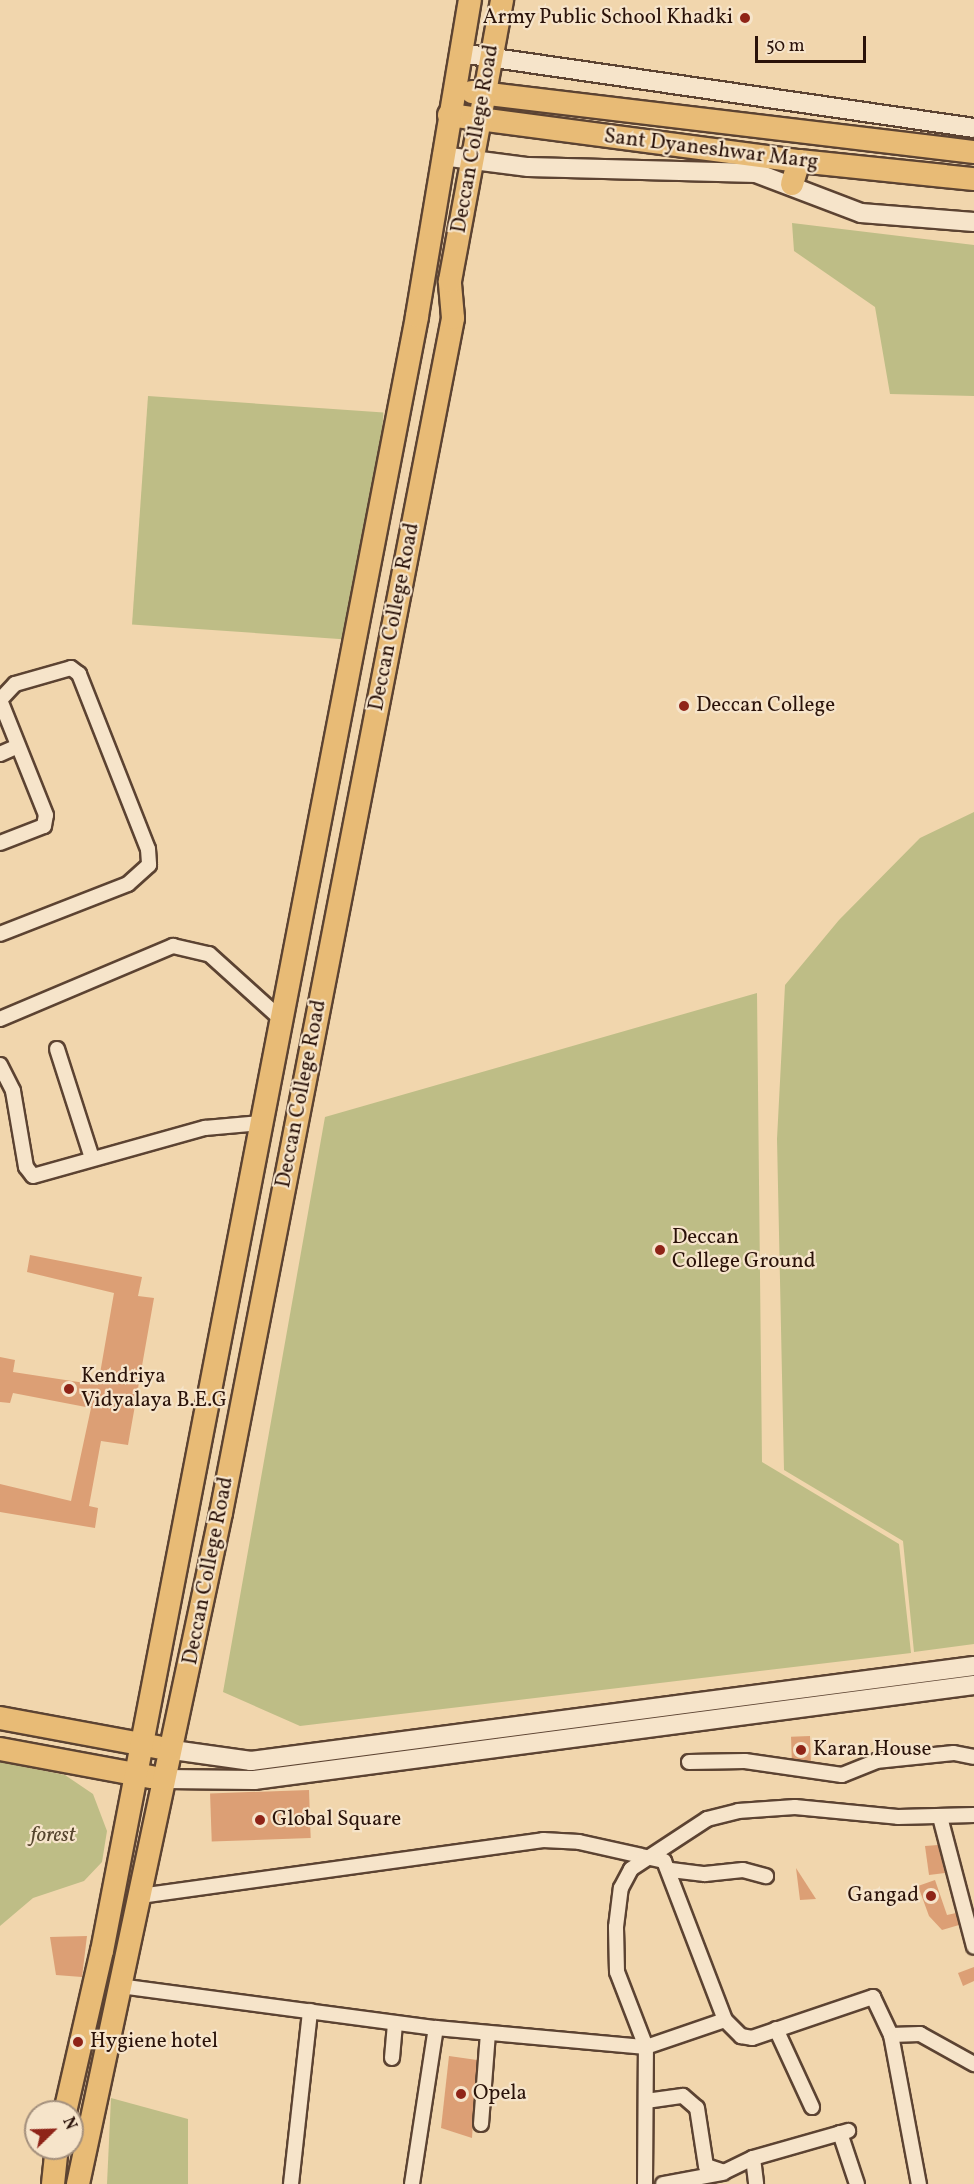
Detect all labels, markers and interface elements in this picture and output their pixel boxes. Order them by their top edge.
place label: Army Public School Khadki [482,5,733,31]
marker: Army Public School Khadki [738,11,752,25]
scale bar [758,24,869,62]
text: 50 m [766,34,805,59]
street label: Deccan College Road [447,43,505,235]
street label: Sant Dyaneshwar Marg [602,124,820,176]
street label: Deccan College Road [364,521,426,713]
place label: Deccan College [696,693,835,719]
marker: Deccan College [677,699,691,713]
street label: Deccan College Road [271,998,333,1190]
place label: Deccan College Ground [672,1225,816,1275]
marker: Deccan College Ground [653,1243,667,1257]
place label: Kendriya Vidyalaya B.E.G [81,1364,227,1414]
marker: Kendriya Vidyalaya B.E.G [62,1382,76,1396]
street label: Deccan College Road [178,1475,240,1667]
place label: Karan House [813,1737,931,1763]
marker: Karan House [794,1743,808,1757]
place label: Global Square [272,1807,401,1833]
marker: Global Square [253,1813,267,1827]
park label: forest [30,1823,76,1849]
place label: Gangad [848,1883,919,1909]
marker: Gangad [924,1889,938,1903]
place label: Hygiene hotel [90,2029,218,2055]
marker: Hygiene hotel [71,2035,85,2049]
place label: Opela [473,2081,527,2107]
marker: Opela [454,2087,468,2101]
north arrow [24,2100,84,2160]
text: N [56,2114,81,2133]

